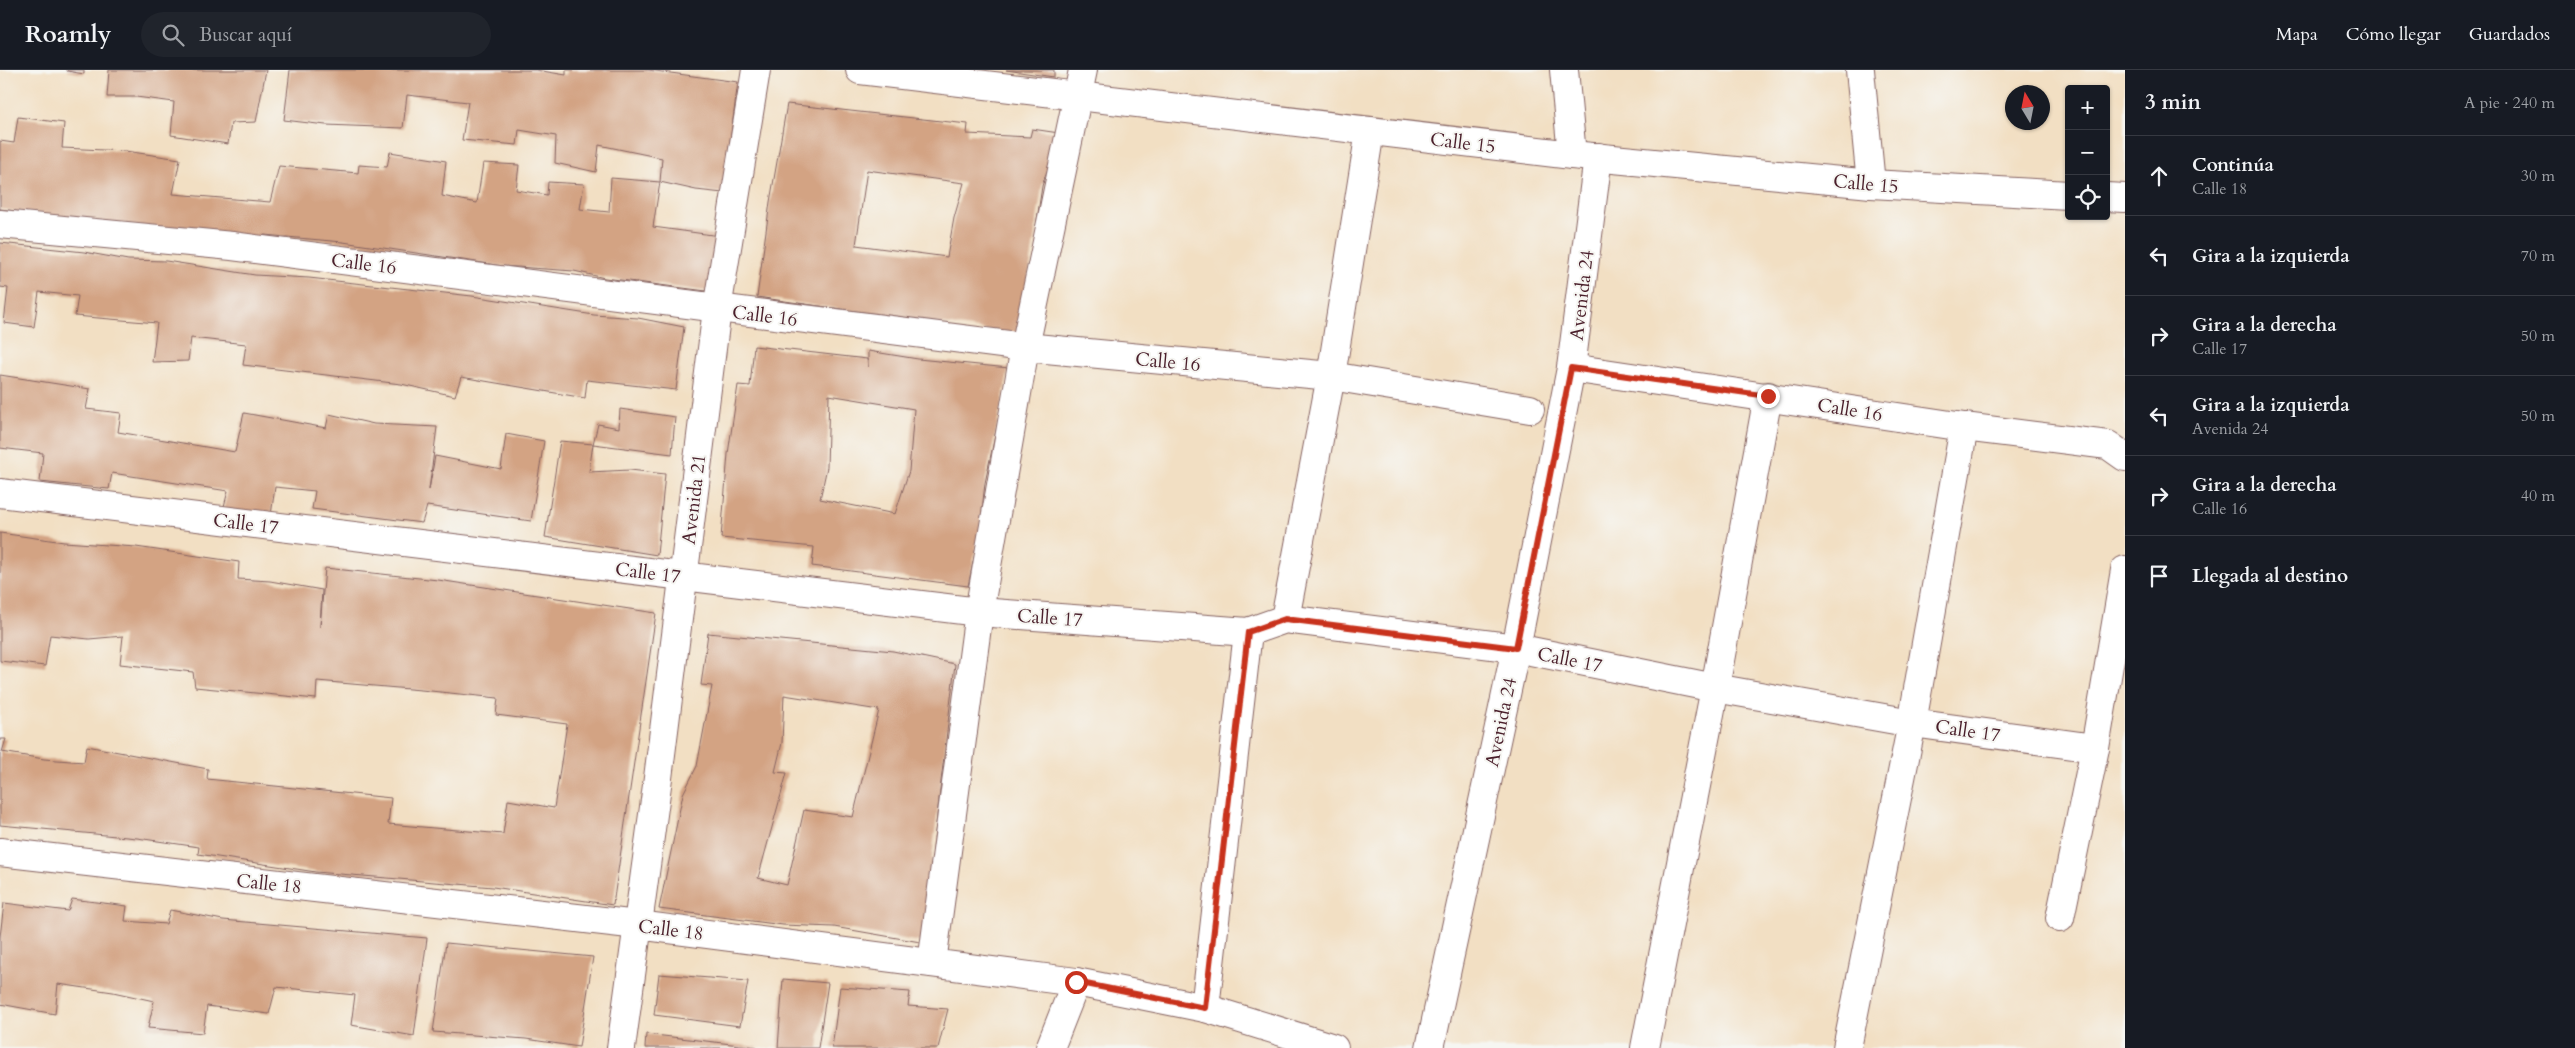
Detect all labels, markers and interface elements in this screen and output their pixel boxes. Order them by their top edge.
search box [141,12,491,57]
text: Roamly [25,18,111,51]
icon: search [159,21,187,49]
text: Buscar aquí [199,22,292,48]
text: Mapa [2276,22,2318,47]
text: Cómo llegar [2346,22,2441,47]
text: Guardados [2469,22,2550,47]
north arrow [2005,85,2050,130]
map controls [2065,85,2110,220]
button: + [2065,85,2110,130]
text: 3 min [2145,88,2201,117]
text: A pie · 240 m [2464,92,2555,114]
street label: Calle 15 [1429,126,1497,160]
button: − [2065,130,2110,175]
text: Continúa [2192,152,2274,178]
icon: ahead [2145,162,2173,190]
text: 30 m [2521,165,2555,187]
street label: Calle 15 [1832,168,1900,200]
button: locate [2065,175,2110,220]
text: Calle 18 [2192,178,2247,200]
icon: left [2145,242,2173,270]
text: Gira a la izquierda [2192,243,2350,269]
text: 70 m [2521,245,2555,267]
street label: Calle 16 [330,247,398,281]
street label: Avenida 24 [1564,248,1600,342]
street label: Calle 16 [731,299,799,333]
text: Gira a la derecha [2192,312,2337,338]
icon: right [2145,322,2173,350]
text: 50 m [2521,325,2555,347]
text: Calle 17 [2192,338,2247,360]
street label: Calle 16 [1134,346,1202,378]
route end [1757,385,1780,408]
street label: Calle 16 [1815,392,1884,428]
text: Gira a la izquierda [2192,392,2350,418]
icon: left [2145,402,2173,430]
text: 50 m [2521,405,2555,427]
text: Avenida 24 [2192,418,2268,440]
street label: Avenida 21 [676,452,712,546]
text: Gira a la derecha [2192,472,2337,498]
icon: right [2145,482,2173,510]
text: 40 m [2521,485,2555,507]
text: Calle 16 [2192,498,2247,520]
street label: Calle 17 [212,507,280,541]
street label: Calle 17 [614,556,682,590]
icon: arrive [2145,562,2173,590]
text: Llegada al destino [2192,563,2348,589]
street label: Calle 17 [1016,603,1084,633]
street label: Calle 17 [1535,641,1605,679]
street label: Avenida 24 [1479,675,1523,769]
street label: Calle 17 [1934,714,2002,748]
street label: Calle 18 [235,868,303,900]
street label: Calle 18 [637,913,705,947]
route start [1065,971,1088,994]

